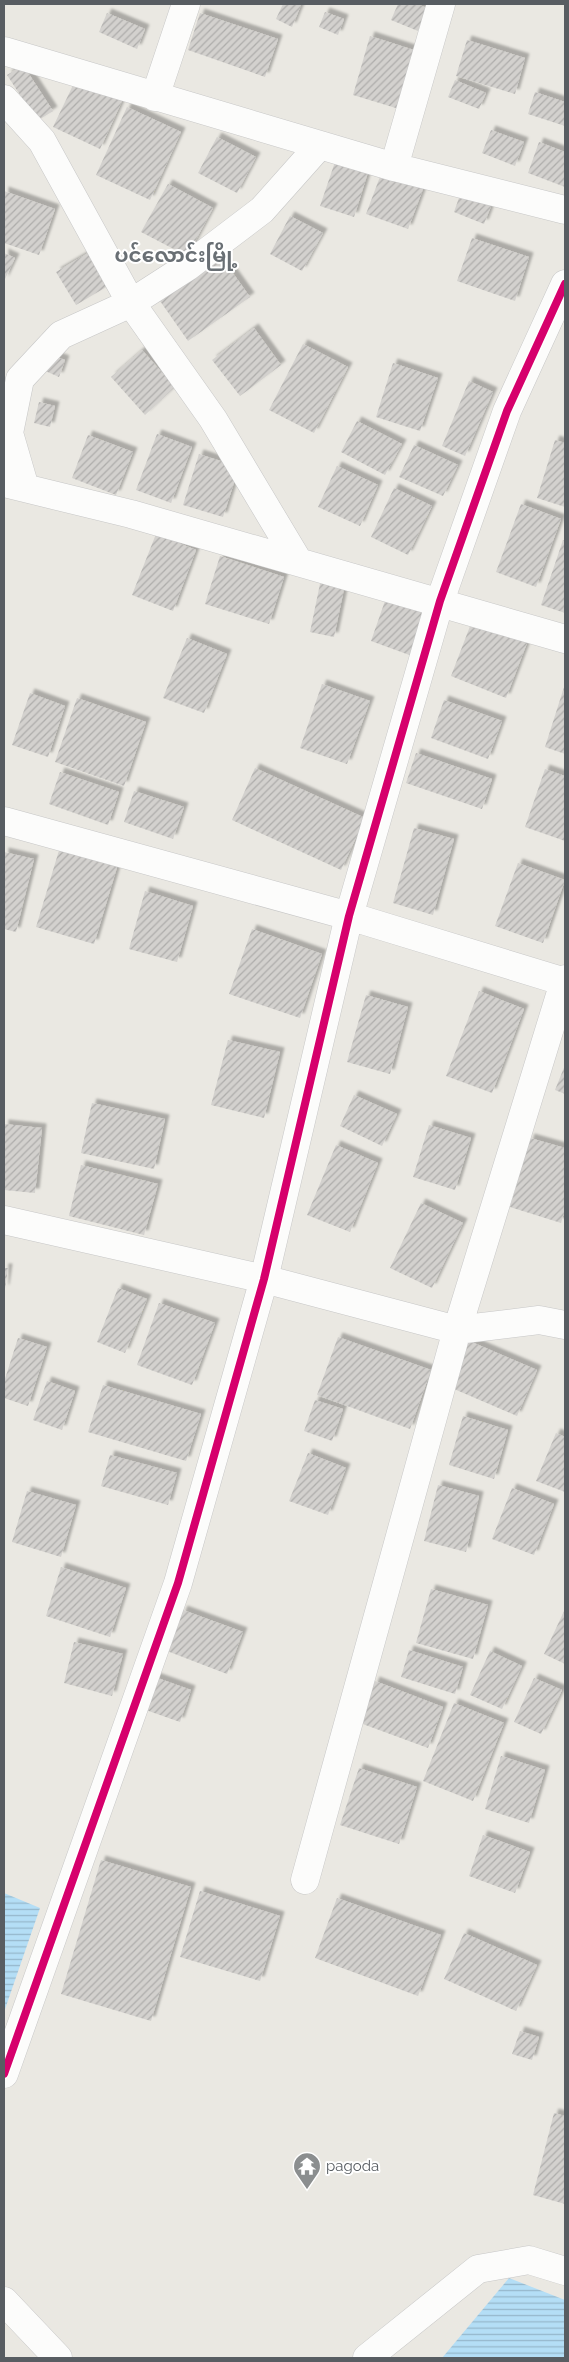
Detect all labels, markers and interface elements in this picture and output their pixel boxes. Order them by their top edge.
district label: ပင်လောင်းမြို့ [115,242,237,271]
temple icon: pagoda [292,2151,322,2190]
place label: pagoda [326,2157,379,2175]

